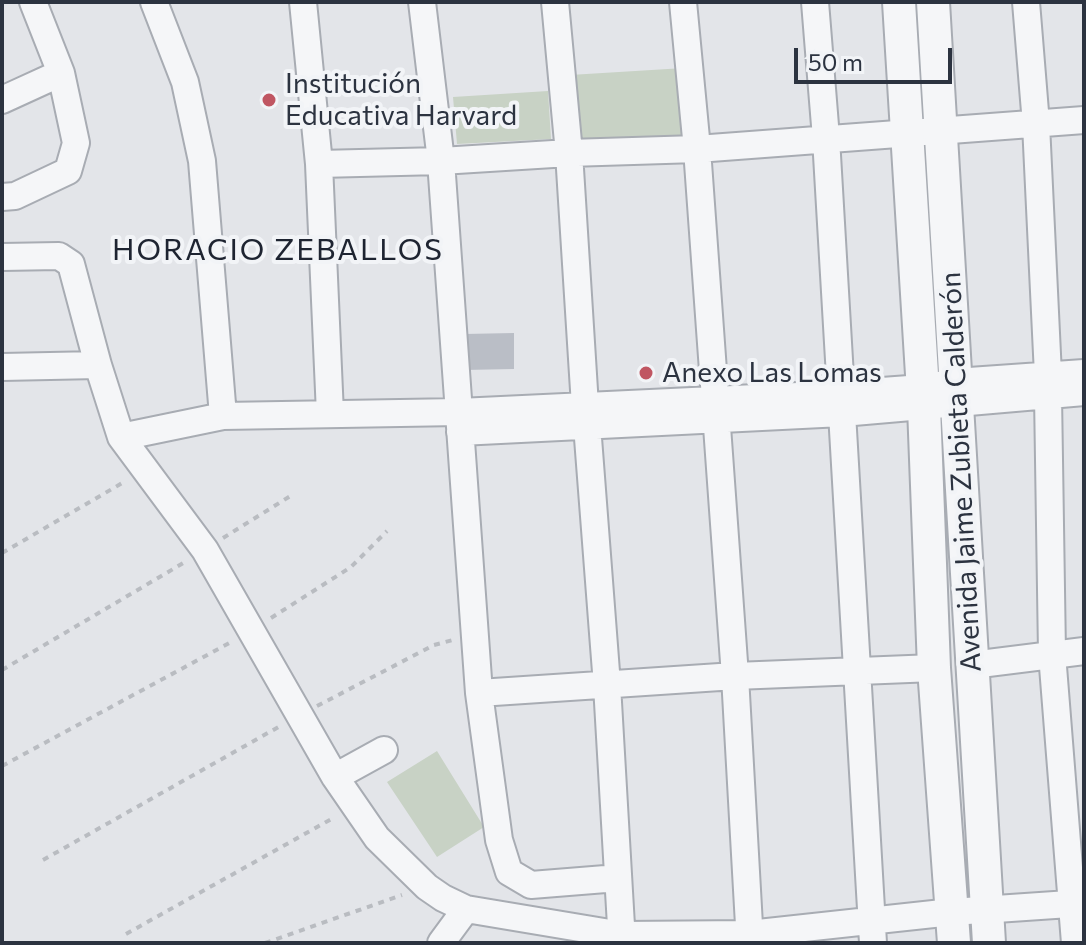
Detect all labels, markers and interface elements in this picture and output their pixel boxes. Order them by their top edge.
scale bar [798,32,956,82]
text: 50 m [808,47,863,76]
place label: Institución Educativa Harvard [285,67,517,133]
marker: Institución Educativa Harvard [260,91,278,109]
district label: HORACIO ZEBALLOS [112,232,444,268]
street label: Avenida Jaime Zubieta Calderón [934,271,988,673]
place label: Anexo Las Lomas [662,356,882,390]
marker: Anexo Las Lomas [637,364,655,382]

